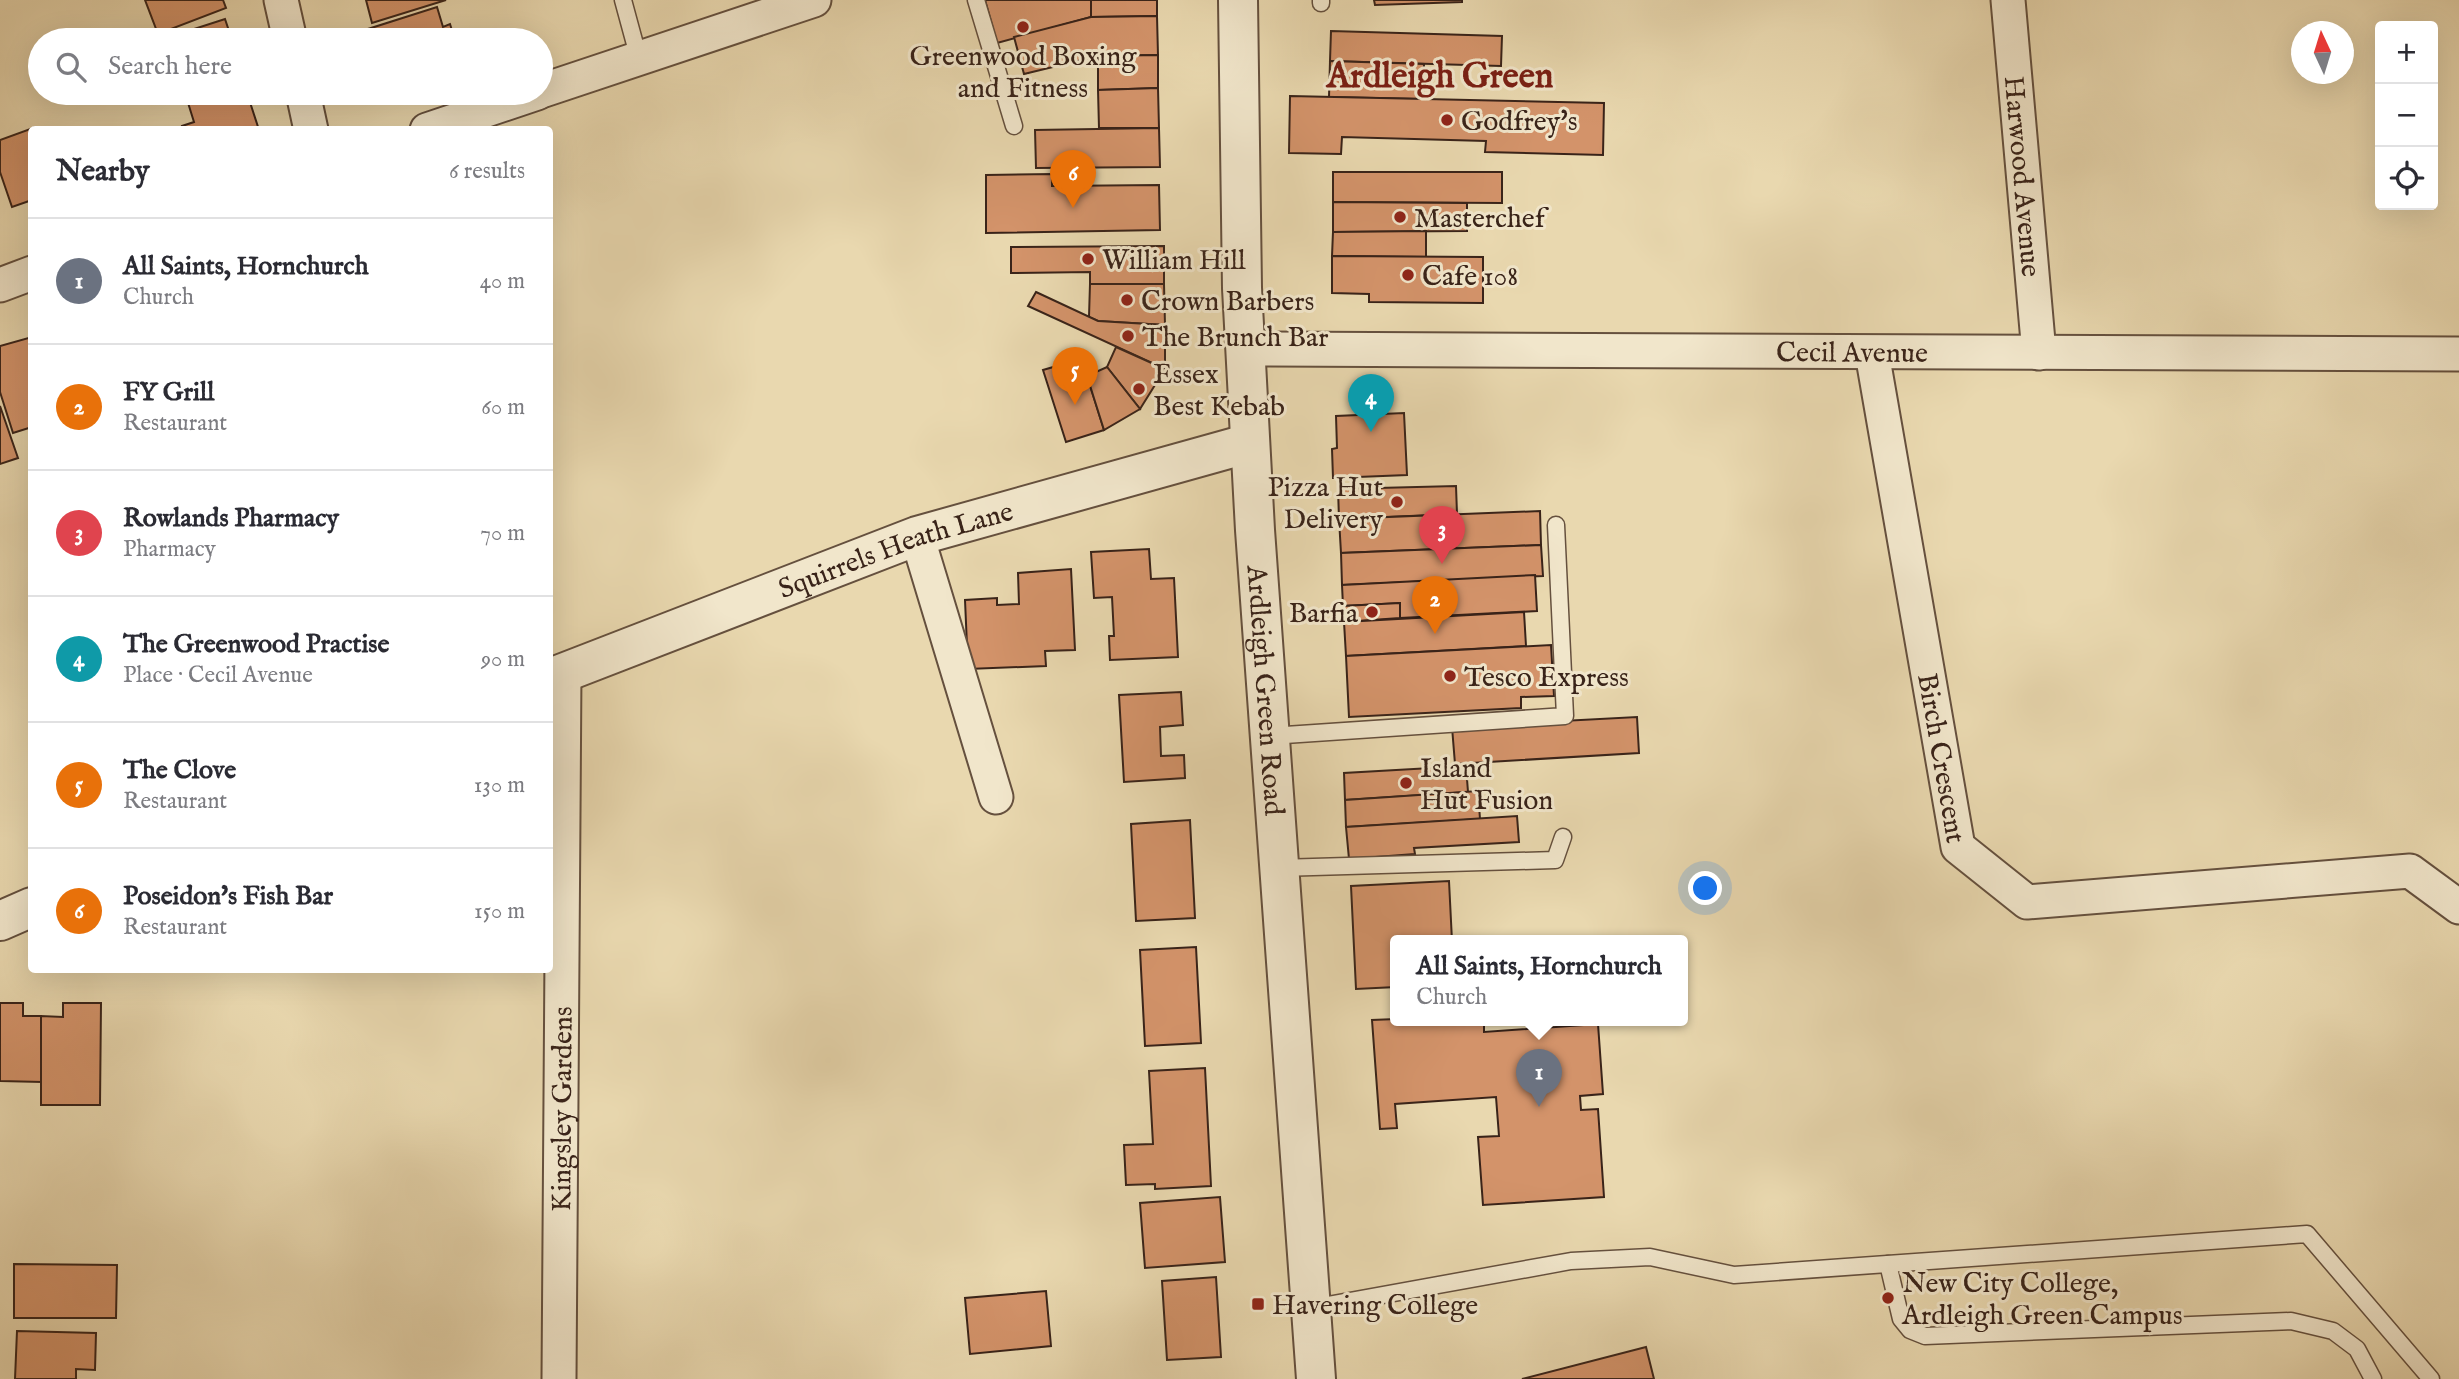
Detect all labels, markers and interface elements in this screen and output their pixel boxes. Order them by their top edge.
marker: Greenwood Boxing and Fitness [1015,19,1031,35]
north arrow [2291,21,2354,84]
map controls [2375,21,2438,210]
button: + [2375,21,2438,84]
search box [28,28,553,105]
place label: Greenwood Boxing and Fitness [910,40,1137,107]
icon: search [52,48,90,86]
text: Search here [108,50,232,83]
district label: Ardleigh Green [1325,55,1554,100]
street label: Harwood Avenue [1995,75,2047,279]
button: − [2375,84,2438,147]
place label: Godfrey's [1461,105,1578,140]
marker: Godfrey's [1439,112,1455,128]
button: locate [2375,147,2438,210]
pin: 6 [1050,150,1096,208]
text: Nearby [56,153,149,191]
text: 6 results [449,157,525,186]
place label: Masterchef [1414,202,1550,237]
marker: Masterchef [1392,209,1408,225]
place label: William Hill [1102,244,1246,279]
text: All Saints, Hornchurch [123,250,369,283]
marker: William Hill [1080,251,1096,267]
place label: Cafe 108 [1422,260,1518,295]
text: 1 [75,267,83,296]
text: 40 m [480,267,525,296]
marker: Cafe 108 [1400,267,1416,283]
text: Church [123,283,194,312]
place label: Crown Barbers [1141,285,1314,320]
marker: Crown Barbers [1119,292,1135,308]
place label: The Brunch Bar [1142,321,1328,356]
marker: The Brunch Bar [1120,328,1136,344]
street label: Cecil Avenue [1776,336,1928,372]
pin: 5 [1052,347,1098,405]
place label: Essex Best Kebab [1153,358,1285,425]
pin: 4 [1348,374,1394,432]
text: FY Grill [123,376,214,409]
marker: Essex Best Kebab [1131,381,1147,397]
text: 2 [74,393,84,422]
text: 60 m [481,393,525,422]
text: Restaurant [123,409,227,438]
place label: Pizza Hut Delivery [1267,471,1383,538]
marker: Pizza Hut Delivery [1389,494,1405,510]
street label: Squirrels Heath Lane [774,495,1018,608]
text: Rowlands Pharmacy [123,502,339,535]
pin: 3 [1419,506,1465,564]
text: 3 [75,519,83,548]
text: 70 m [480,519,525,548]
text: Pharmacy [123,535,216,564]
street label: Ardleigh Green Road [1238,563,1290,817]
pin: 2 [1412,576,1458,634]
place label: Barfia [1289,597,1359,632]
marker: Barfia [1364,604,1380,620]
text: The Greenwood Practise [123,628,389,661]
text: 4 [73,645,85,674]
text: 90 m [481,645,525,674]
text: Place · Cecil Avenue [123,661,313,690]
place label: Tesco Express [1464,661,1629,696]
marker: Tesco Express [1442,668,1458,684]
street label: Birch Crescent [1908,671,1972,846]
place label: Island Hut Fusion [1420,752,1553,819]
text: The Clove [123,754,236,787]
text: 5 [75,771,83,800]
text: 130 m [474,771,525,800]
marker: Island Hut Fusion [1398,775,1414,791]
text: Restaurant [123,787,227,816]
your location [1688,871,1722,905]
text: Poseidon's Fish Bar [123,880,333,913]
text: 6 [74,897,84,926]
text: 150 m [474,897,525,926]
text: Restaurant [123,913,227,942]
popup [1390,935,1688,1026]
text: All Saints, Hornchurch [1416,950,1662,983]
text: Church [1416,983,1487,1012]
street label: Kingsley Gardens [545,1006,582,1212]
pin: 1 [1516,1049,1562,1107]
place label: New City College, Ardleigh Green Campus [1901,1267,2183,1334]
place label: Havering College [1272,1289,1478,1324]
marker: New City College, Ardleigh Green Campus [1880,1290,1896,1306]
marker: Havering College [1250,1296,1266,1312]

